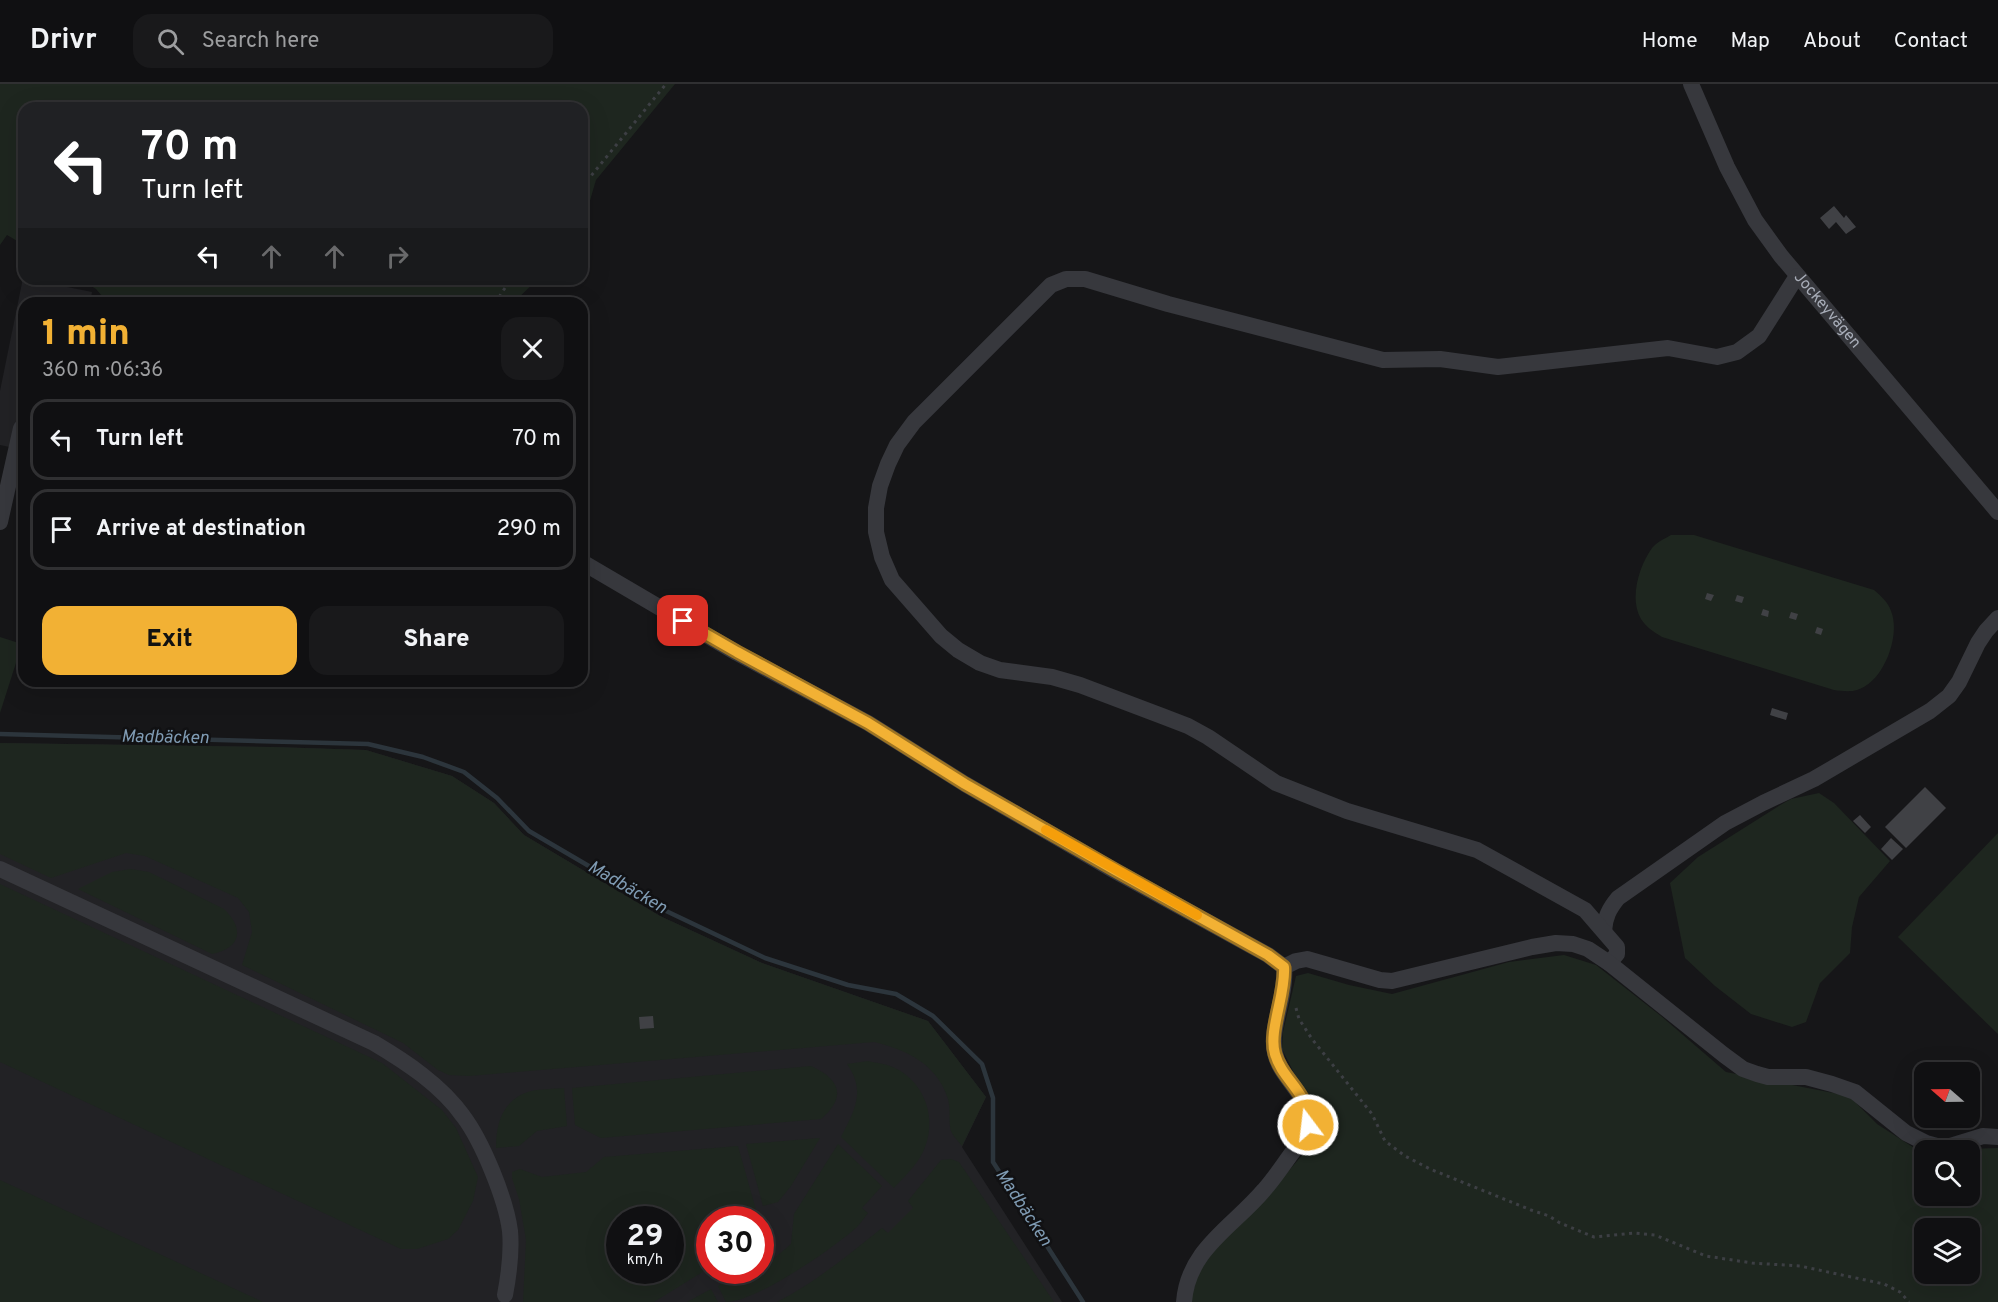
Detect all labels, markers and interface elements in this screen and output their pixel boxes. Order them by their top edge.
search box [133,14,553,68]
text: Drivr [30,23,97,59]
icon: search [154,25,187,58]
text: Search here [202,28,319,55]
text: Home [1642,28,1698,55]
text: Map [1731,28,1770,55]
text: About [1803,28,1861,55]
text: Contact [1894,28,1968,55]
text: 70 m [141,122,239,175]
icon: left [42,126,120,204]
text: Turn left [141,174,243,208]
icon: left [192,240,225,273]
icon: ahead [255,240,288,273]
icon: ahead [318,240,351,273]
icon: right [381,240,414,273]
street label: Jockeyvägen [1789,268,1865,353]
text: 1 min [42,312,130,358]
button: close [501,317,564,380]
text: 360 m · 06:36 [42,358,163,384]
icon: left [45,423,78,456]
text: Turn left [96,426,184,453]
text: 70 m [512,426,561,453]
icon: arrive [45,513,78,546]
text: Arrive at destination [96,516,306,543]
text: 290 m [497,516,561,543]
pin [657,595,708,646]
icon: arrive [666,604,699,637]
button: Exit [42,606,297,675]
button: Share [309,606,564,675]
water label: Madbäcken [121,726,209,750]
water label: Madbäcken [583,856,671,920]
north arrow [1914,1062,1980,1128]
map controls [1914,1062,1980,1284]
position arrow [1276,1093,1340,1157]
button: search [1914,1140,1980,1206]
water label: Madbäcken [989,1165,1057,1251]
speed limit sign: 30 [696,1206,774,1284]
button: layers [1914,1218,1980,1284]
text: 29 [627,1219,663,1256]
text: km/h [627,1251,663,1270]

